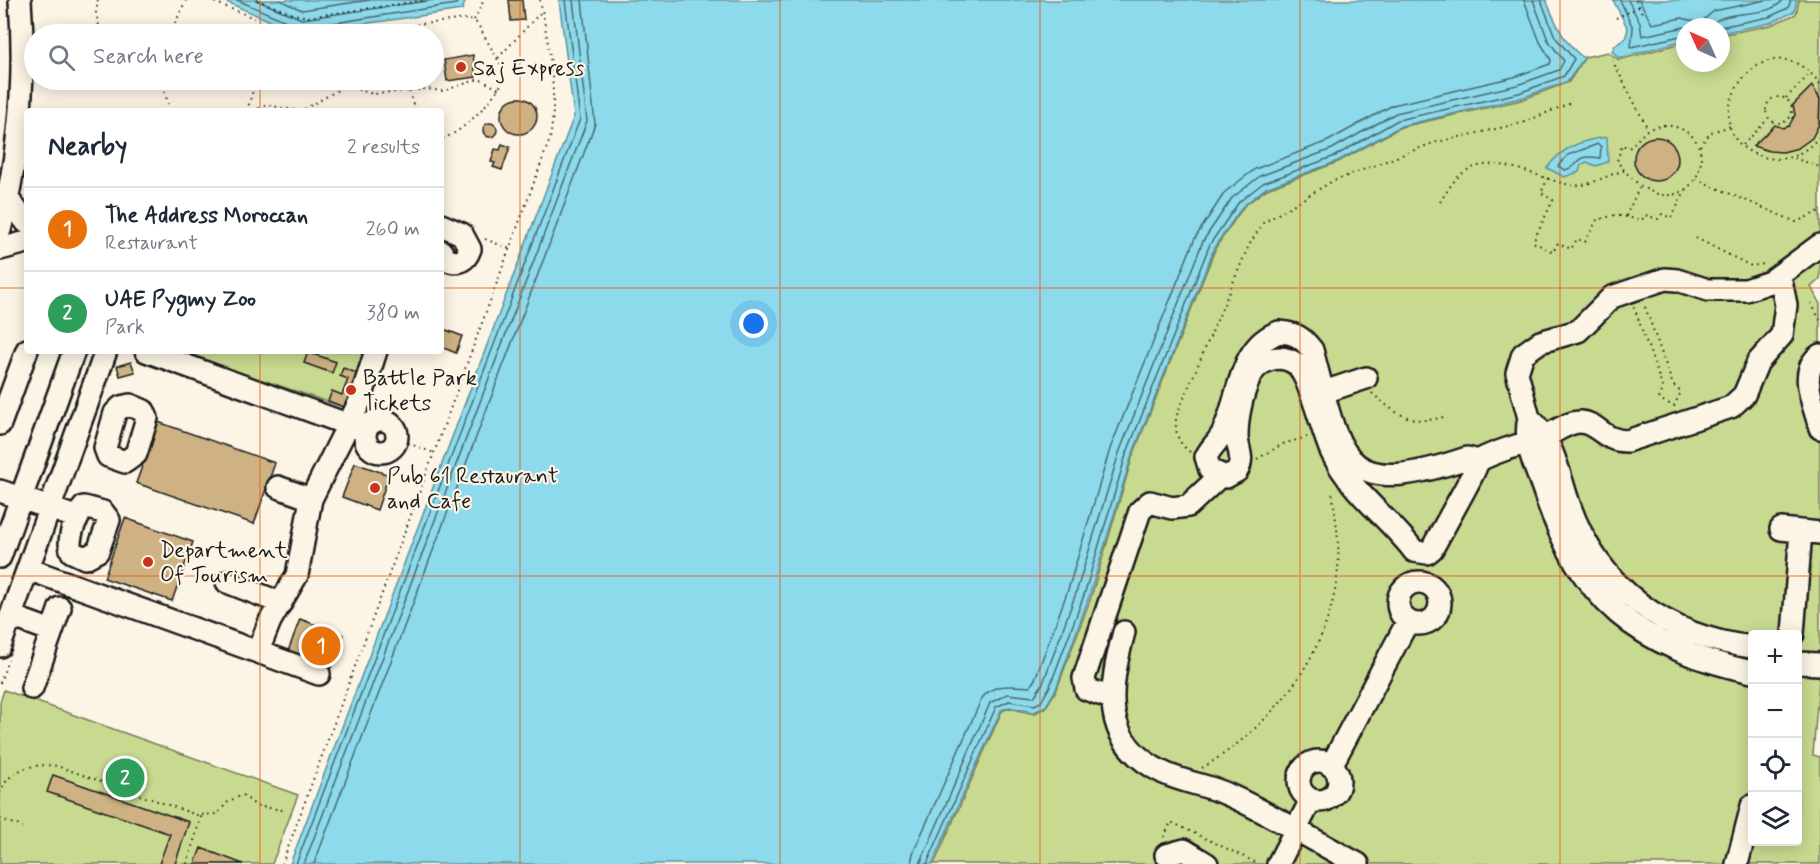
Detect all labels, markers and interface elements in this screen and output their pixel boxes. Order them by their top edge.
north arrow [1676,18,1730,72]
search box [24,24,444,90]
icon: search [45,41,78,74]
text: Search here [93,43,204,71]
place label: Saj Express [473,55,584,84]
marker: Saj Express [454,60,468,74]
text: Nearby [48,130,127,164]
text: 2 results [347,134,420,161]
text: The Address Moroccan [105,202,308,230]
text: 1 [63,216,72,243]
text: 260 m [366,216,420,243]
text: Restaurant [105,230,198,257]
text: UAE Pygmy Zoo [105,286,256,314]
text: 2 [63,300,72,327]
text: 380 m [367,300,420,327]
your location [739,309,768,338]
text: Park [105,314,145,341]
place label: Battle Park Tickets [363,365,477,418]
marker: Battle Park Tickets [344,383,358,397]
place label: Pub 61 Restaurant and Cafe [387,463,558,516]
marker: Pub 61 Restaurant and Cafe [368,481,382,495]
place label: Department Of Tourism [160,537,288,590]
marker: Department Of Tourism [141,555,155,569]
pin: 1 [302,624,340,668]
map controls [1748,630,1802,846]
button: + [1748,630,1802,684]
button: − [1748,684,1802,738]
button: locate [1748,738,1802,792]
pin: 2 [106,756,144,800]
button: layers [1748,792,1802,846]

